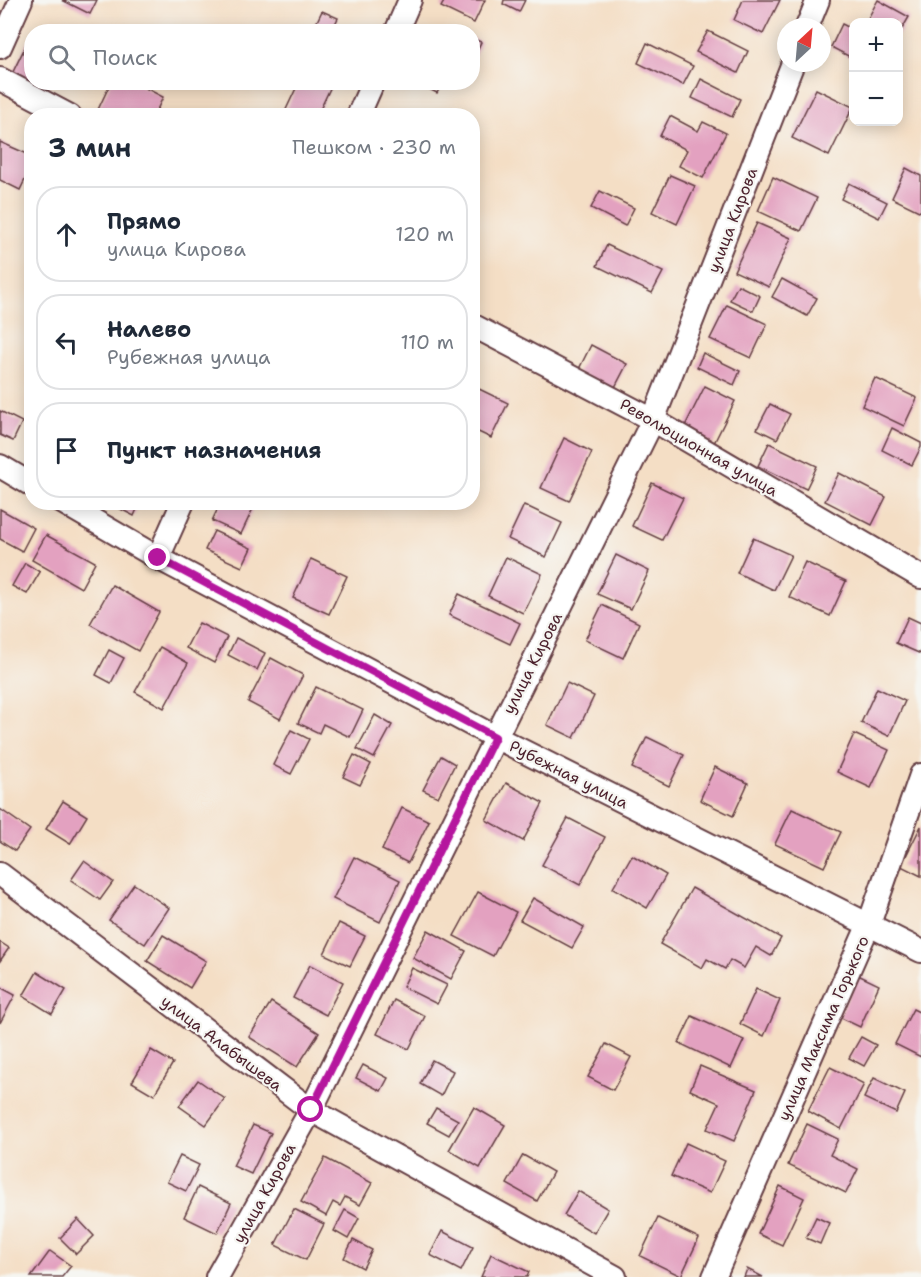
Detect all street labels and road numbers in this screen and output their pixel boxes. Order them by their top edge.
street label: улица Кирова [703,165,762,276]
street label: Революционная улица [616,394,782,501]
street label: улица Кирова [498,609,567,717]
street label: Рубежная улица [506,735,632,814]
street label: улица Максима Горького [773,932,874,1124]
street label: улица Алабышева [157,991,287,1096]
street label: улица Кирова [228,1140,301,1247]

